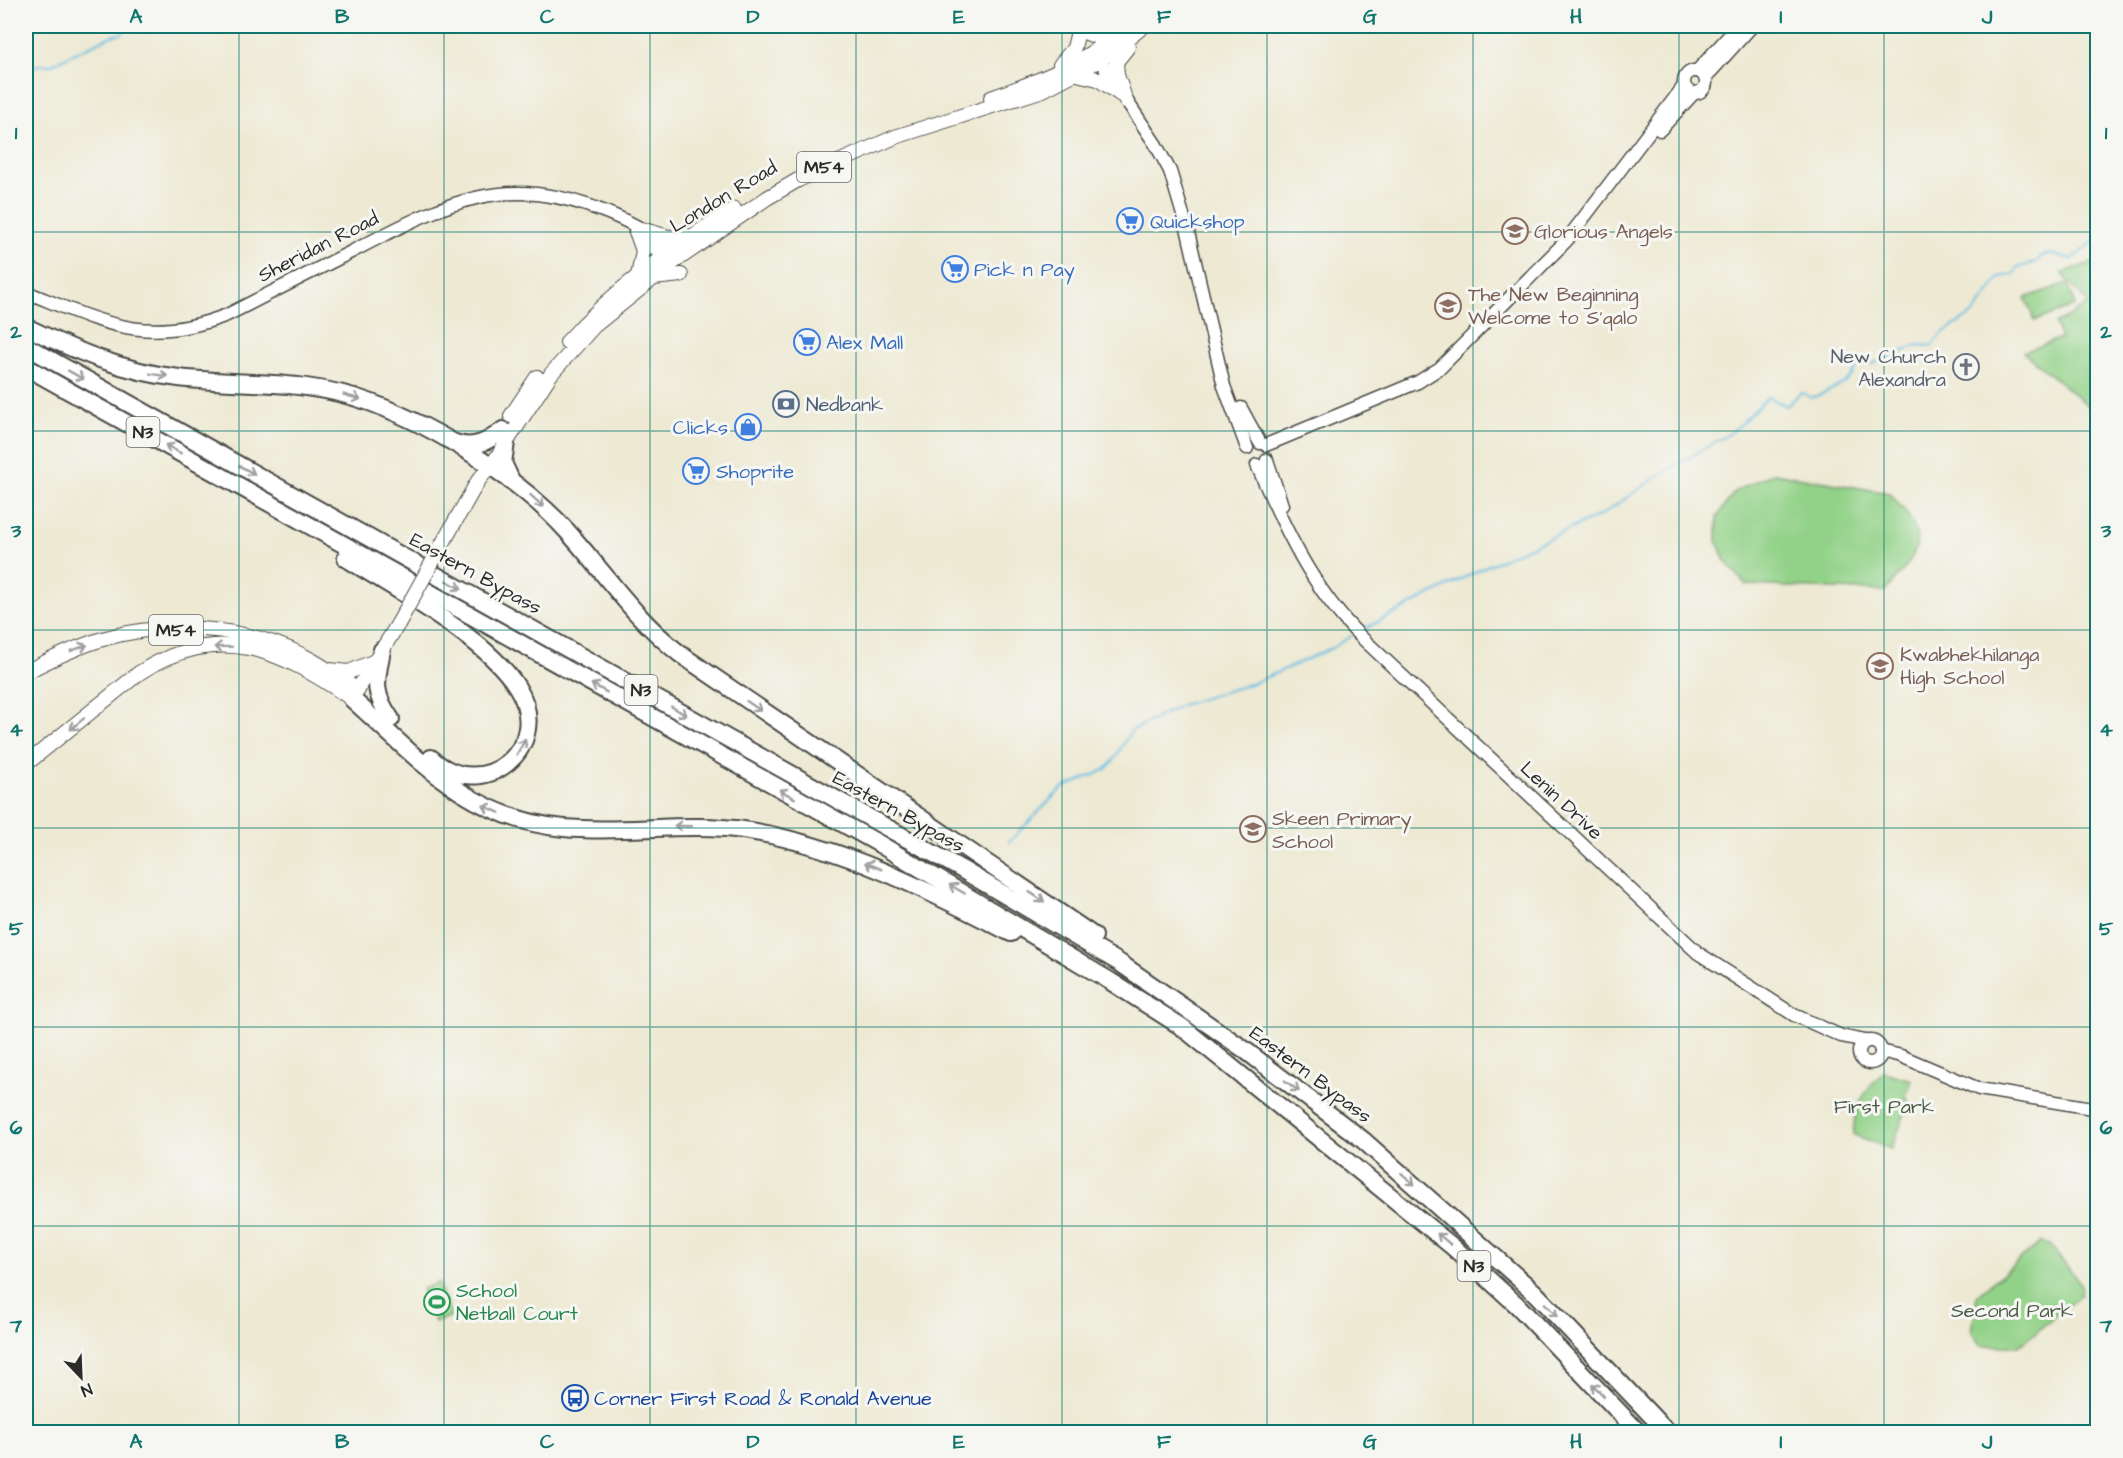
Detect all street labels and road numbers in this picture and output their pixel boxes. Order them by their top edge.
road number: M54 [797,152,851,182]
street label: London Road [665,154,782,240]
street label: Sheridan Road [253,204,384,289]
road number: N3 [126,417,160,447]
street label: Eastern Bypass [404,526,546,623]
road number: M54 [149,615,203,645]
road number: N3 [624,675,658,705]
street label: Lenin Drive [1514,755,1609,847]
street label: Eastern Bypass [827,764,969,861]
street label: Eastern Bypass [1243,1020,1377,1131]
road number: N3 [1458,1251,1490,1281]

